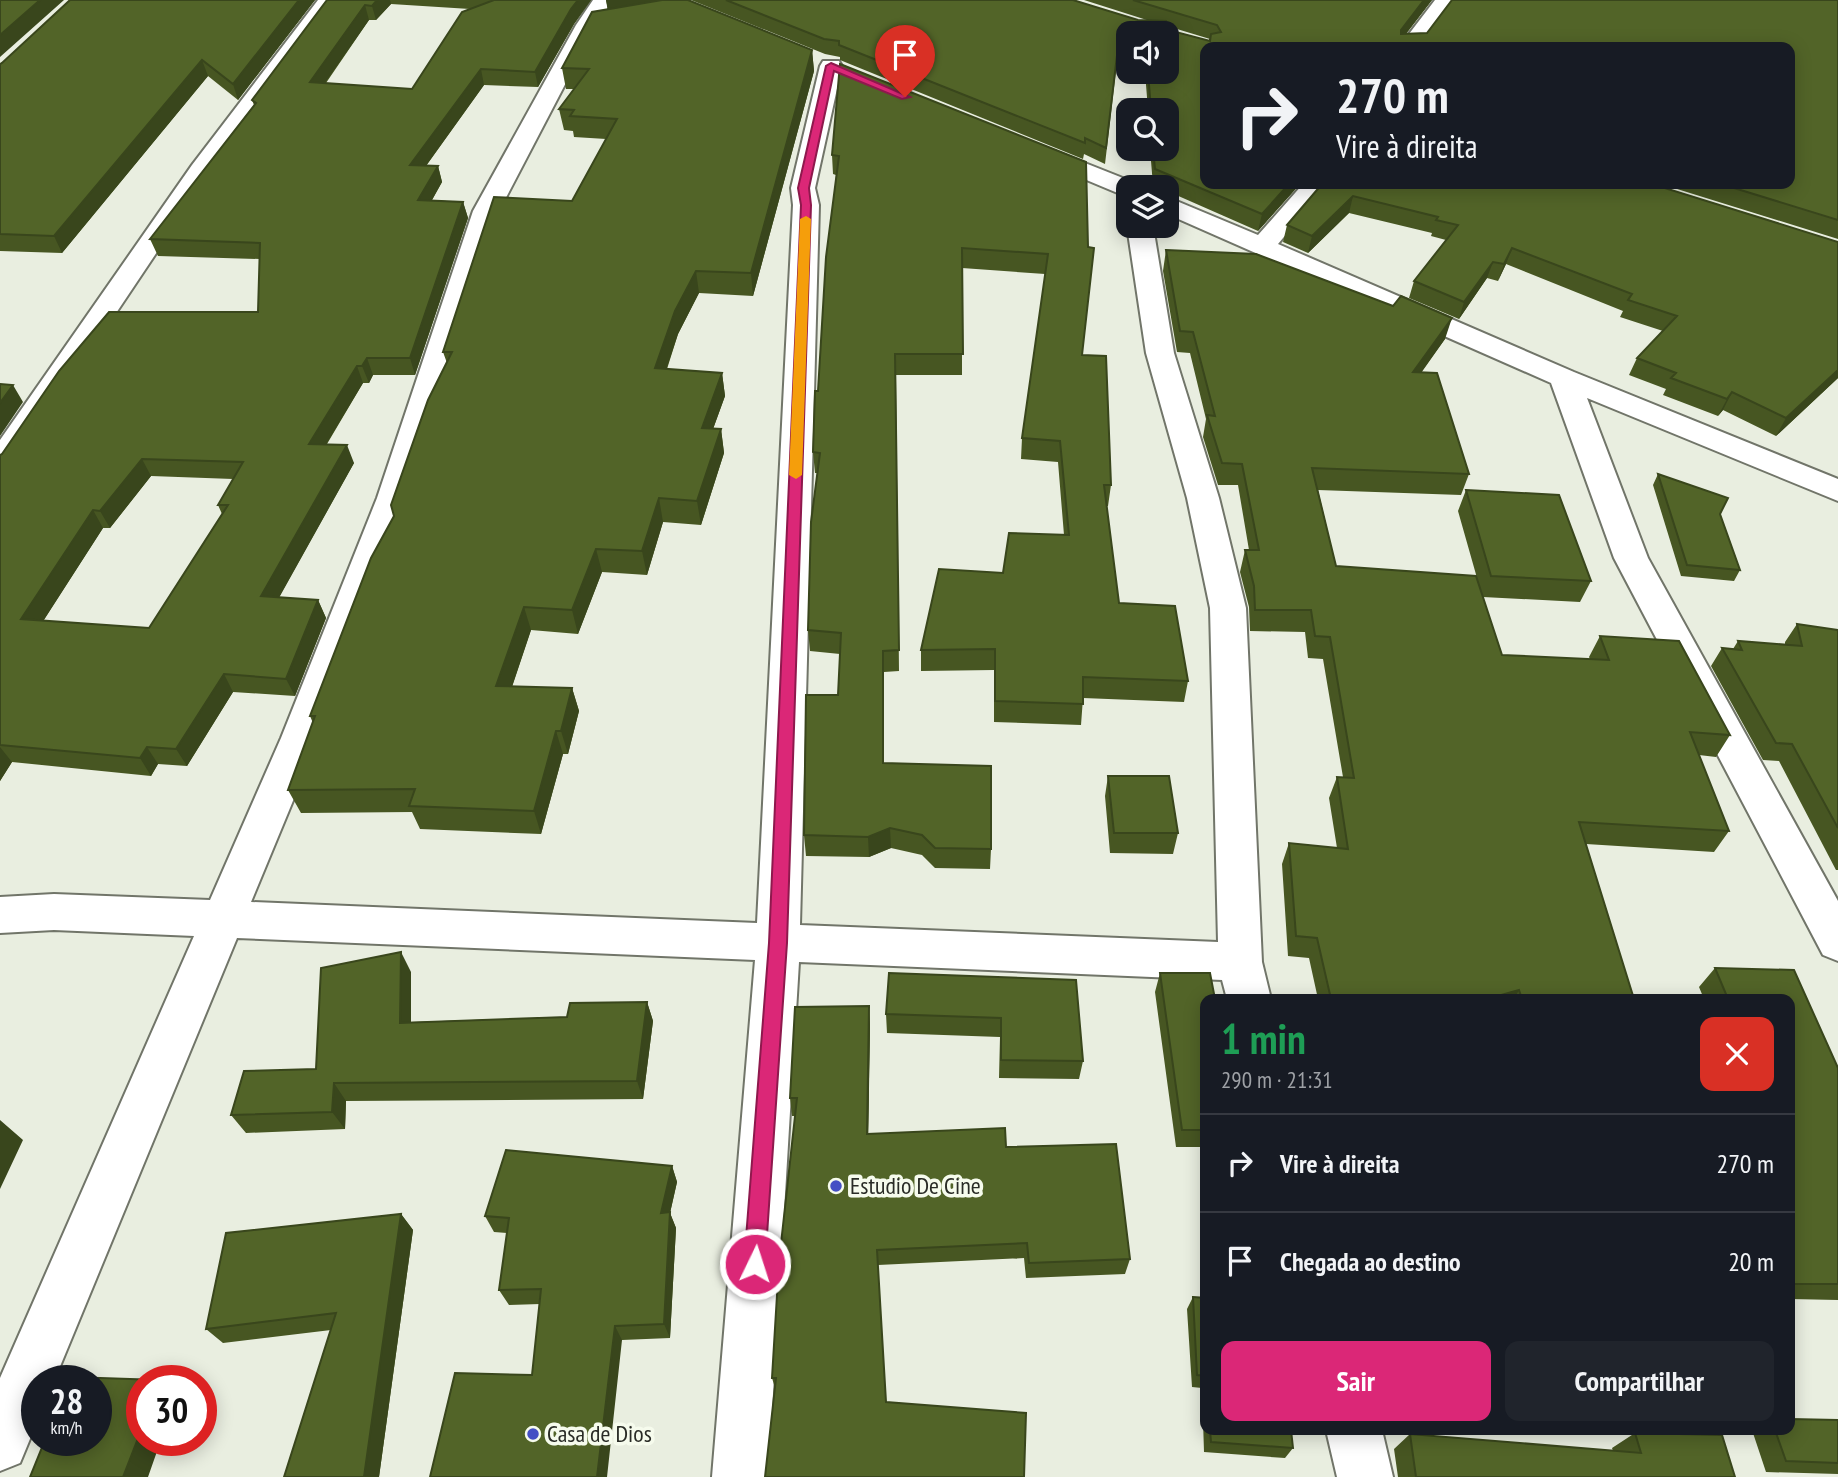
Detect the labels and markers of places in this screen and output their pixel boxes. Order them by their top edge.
pin [875,25,935,97]
place label: Estudio De Cine [850,1170,981,1201]
marker: Estudio De Cine [828,1178,844,1194]
place label: Casa de Dios [547,1418,652,1449]
marker: Casa de Dios [525,1426,541,1442]

